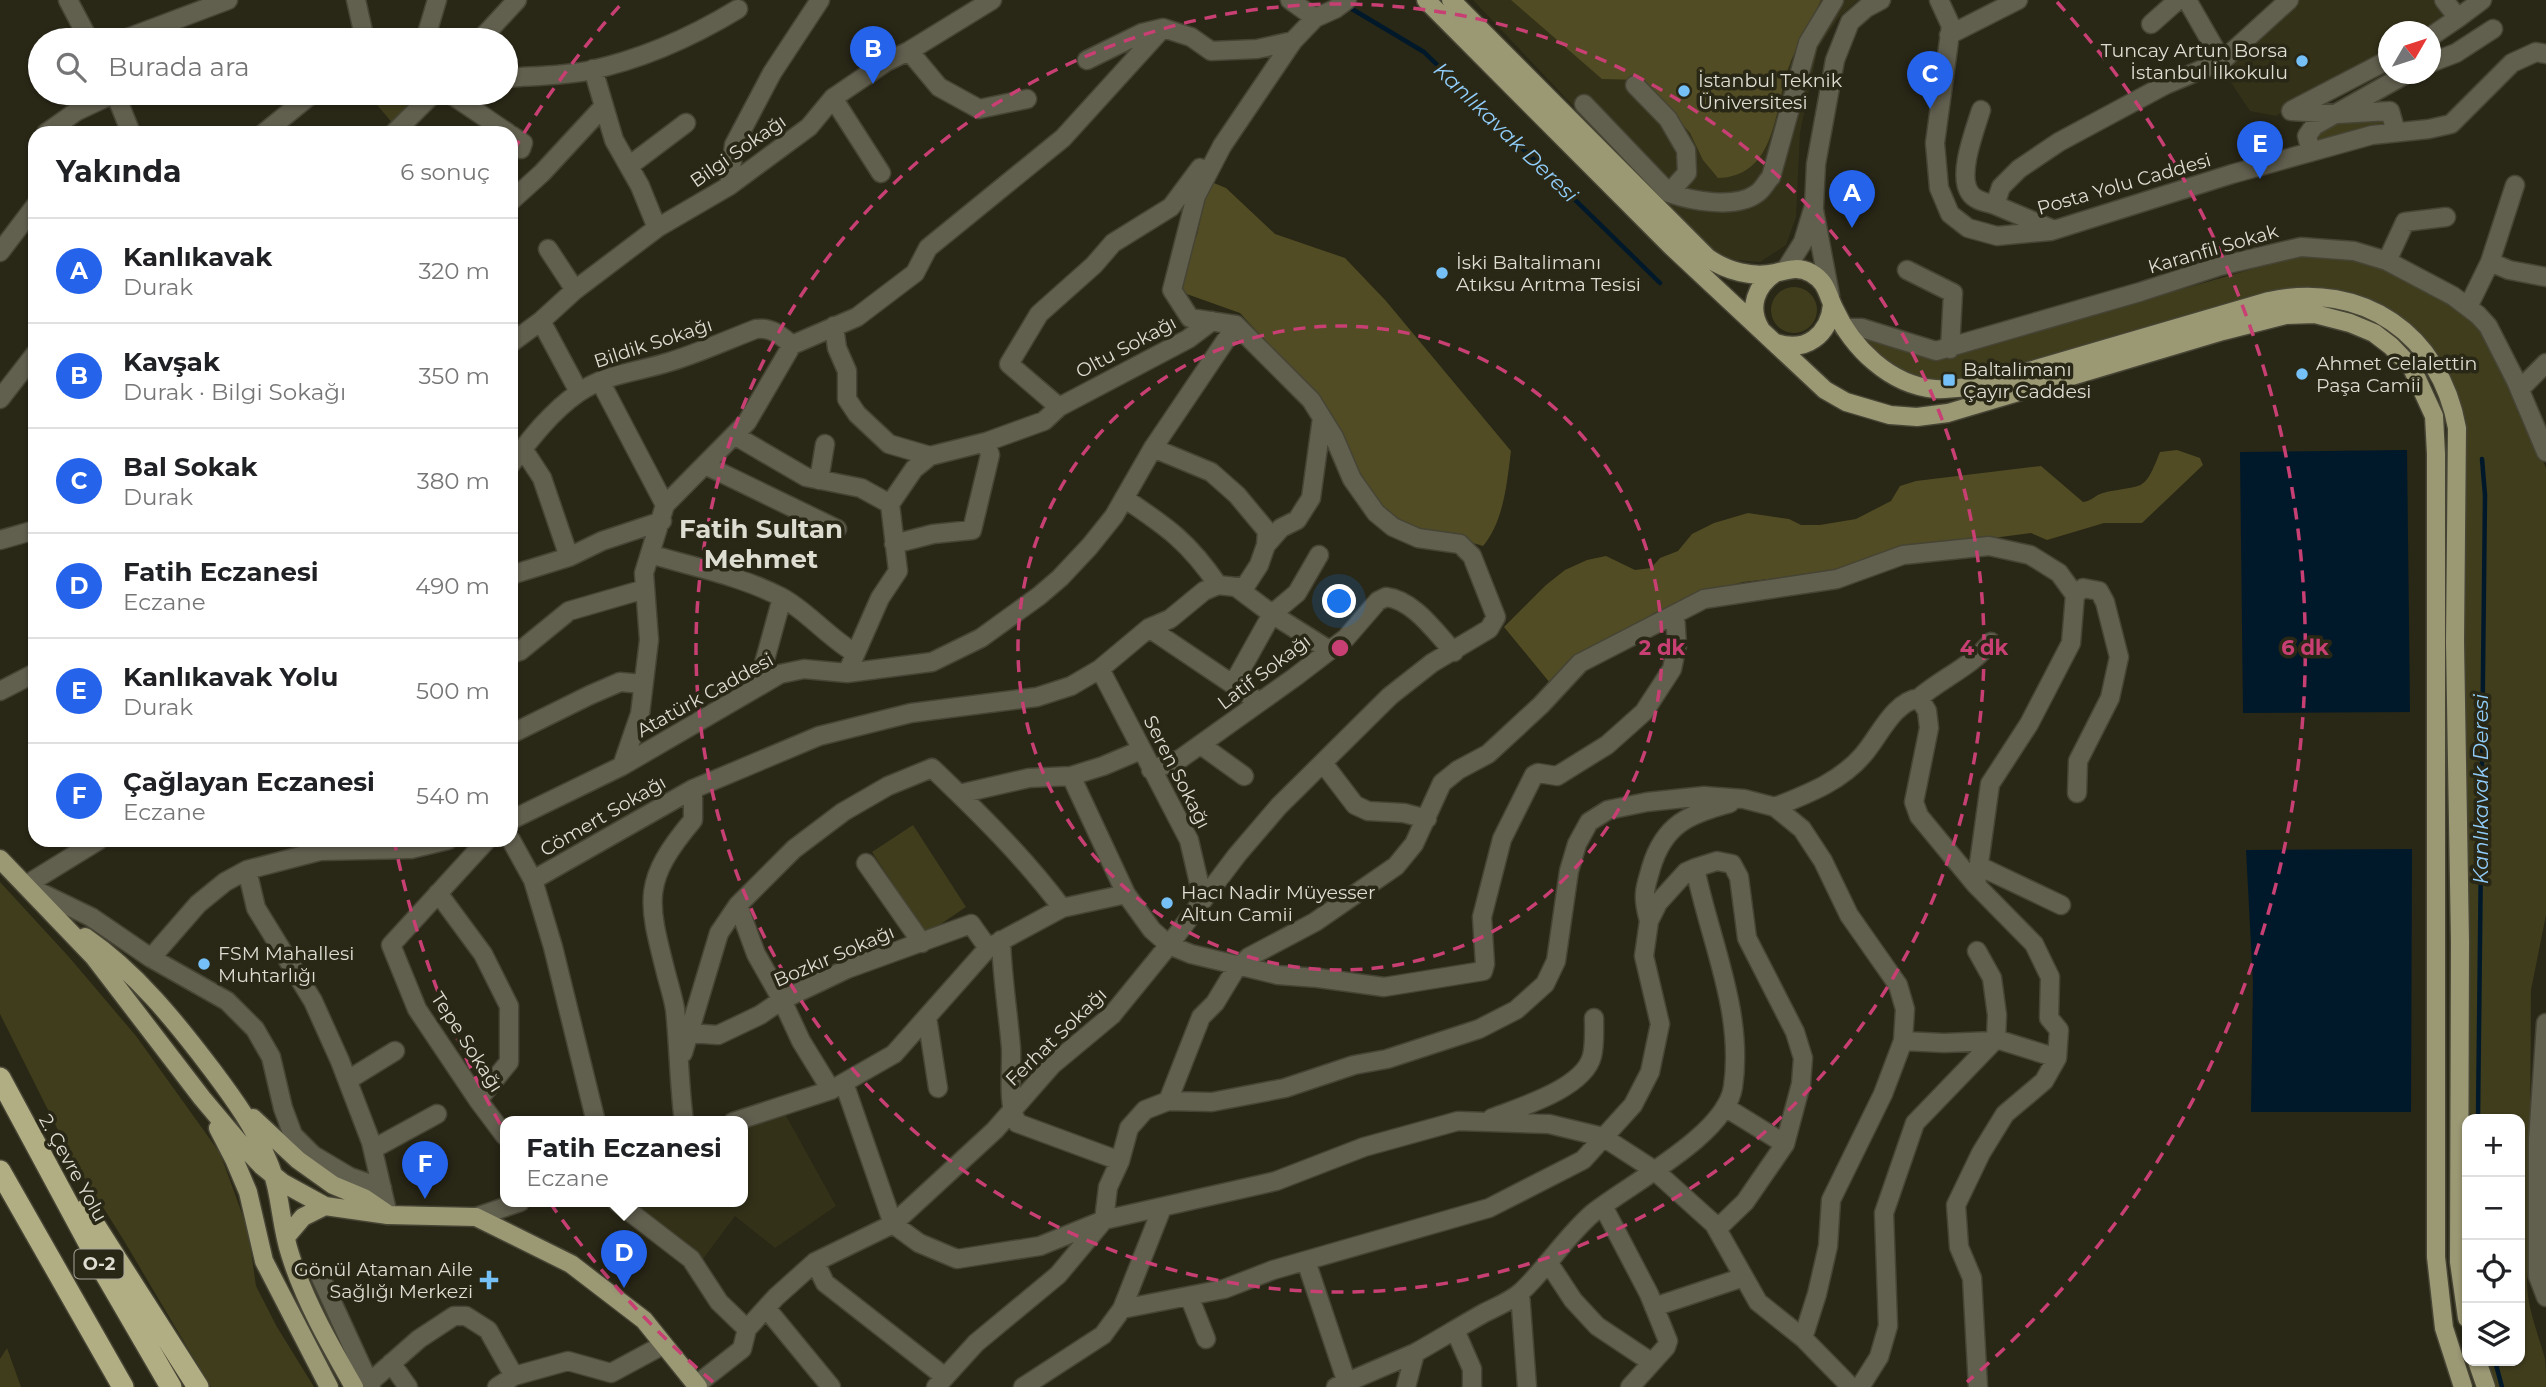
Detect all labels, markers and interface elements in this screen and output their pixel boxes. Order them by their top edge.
north arrow [2378,21,2441,84]
pin: B [850,26,896,84]
search box [28,28,518,105]
place label: Tuncay Artun Borsa İstanbul İlkokulu [2101,39,2288,84]
icon: search [52,48,90,86]
text: Burada ara [108,51,250,83]
pin: C [1907,51,1953,109]
marker: Tuncay Artun Borsa İstanbul İlkokulu [2294,53,2310,69]
water label: Kanlıkavak Deresi [1429,57,1583,207]
place label: İstanbul Teknik Üniversitesi [1698,69,1843,114]
marker: İstanbul Teknik Üniversitesi [1676,83,1692,99]
street label: Bilgi Sokağı [686,110,790,192]
pin: E [2237,121,2283,179]
street label: Posta Yolu Caddesi [2034,148,2214,220]
text: Yakında [56,153,182,190]
text: 6 sonuç [400,158,490,186]
pin: A [1829,170,1875,228]
street label: Karanfil Sokak [2145,219,2281,279]
text: Kanlıkavak [123,241,272,273]
place label: İski Baltalimanı Atıksu Arıtma Tesisi [1456,251,1641,296]
text: A [70,257,88,285]
text: 320 m [418,257,490,285]
marker: İski Baltalimanı Atıksu Arıtma Tesisi [1434,265,1450,281]
text: Durak [123,273,193,301]
street label: Oltu Sokağı [1072,311,1180,383]
street label: Bildik Sokağı [591,313,715,373]
text: Kavşak [123,346,220,378]
place label: Ahmet Celalettin Paşa Camii [2316,352,2477,397]
place label: Baltalimanı Çayır Caddesi [1963,358,2091,403]
text: B [70,362,88,390]
text: 350 m [419,362,490,390]
marker: Ahmet Celalettin Paşa Camii [2294,366,2310,382]
marker: Baltalimanı Çayır Caddesi [1941,372,1957,388]
text: Durak · Bilgi Sokağı [123,378,346,406]
text: Bal Sokak [123,451,258,483]
text: C [71,467,87,495]
text: 380 m [417,467,490,495]
text: Durak [123,483,193,511]
district label: Fatih Sultan Mehmet [679,513,843,575]
text: Fatih Eczanesi [123,556,319,588]
text: D [70,572,89,600]
text: 490 m [415,572,490,600]
your location [1322,584,1356,618]
text: Eczane [123,588,206,616]
street label: Latif Sokağı [1213,629,1315,715]
text: 2 dk [1639,635,1686,660]
text: 4 dk [1960,635,2009,660]
text: 6 dk [2281,635,2329,660]
centre of rings [1328,636,1352,660]
street label: Atatürk Caddesi [633,648,777,742]
text: Kanlıkavak Yolu [123,661,338,693]
text: E [71,677,87,705]
text: 500 m [416,677,490,705]
text: Durak [123,693,193,721]
water label: Kanlıkavak Deresi [2468,693,2493,884]
street label: Seren Sokağı [1139,712,1215,832]
text: Çağlayan Eczanesi [123,766,375,798]
street label: Cömert Sokağı [536,771,670,861]
text: F [72,782,86,810]
text: 540 m [416,782,490,810]
text: Eczane [123,798,206,826]
place label: Hacı Nadir Müyesser Altun Camii [1181,881,1376,926]
marker: Hacı Nadir Müyesser Altun Camii [1159,895,1175,911]
street label: Bozkır Sokağı [770,920,898,992]
place label: FSM Mahallesi Muhtarlığı [218,942,354,987]
marker: FSM Mahallesi Muhtarlığı [196,956,212,972]
street label: Ferhat Sokağı [1001,983,1111,1091]
street label: Tepe Sokağı [426,988,508,1096]
street label: 2. Çevre Yolu [34,1110,112,1226]
map controls [2462,1114,2525,1366]
button: + [2462,1114,2525,1177]
popup [500,1116,748,1207]
text: Fatih Eczanesi [526,1132,722,1164]
pin: F [402,1141,448,1199]
text: Eczane [526,1164,609,1192]
button: − [2462,1177,2525,1240]
pin: D [601,1230,647,1288]
button: locate [2462,1240,2525,1303]
road number: O-2 [74,1250,124,1279]
place label: Gönül Ataman Aile Sağlığı Merkezi [294,1258,473,1303]
marker: Gönül Ataman Aile Sağlığı Merkezi [479,1270,499,1290]
button: layers [2462,1303,2525,1366]

